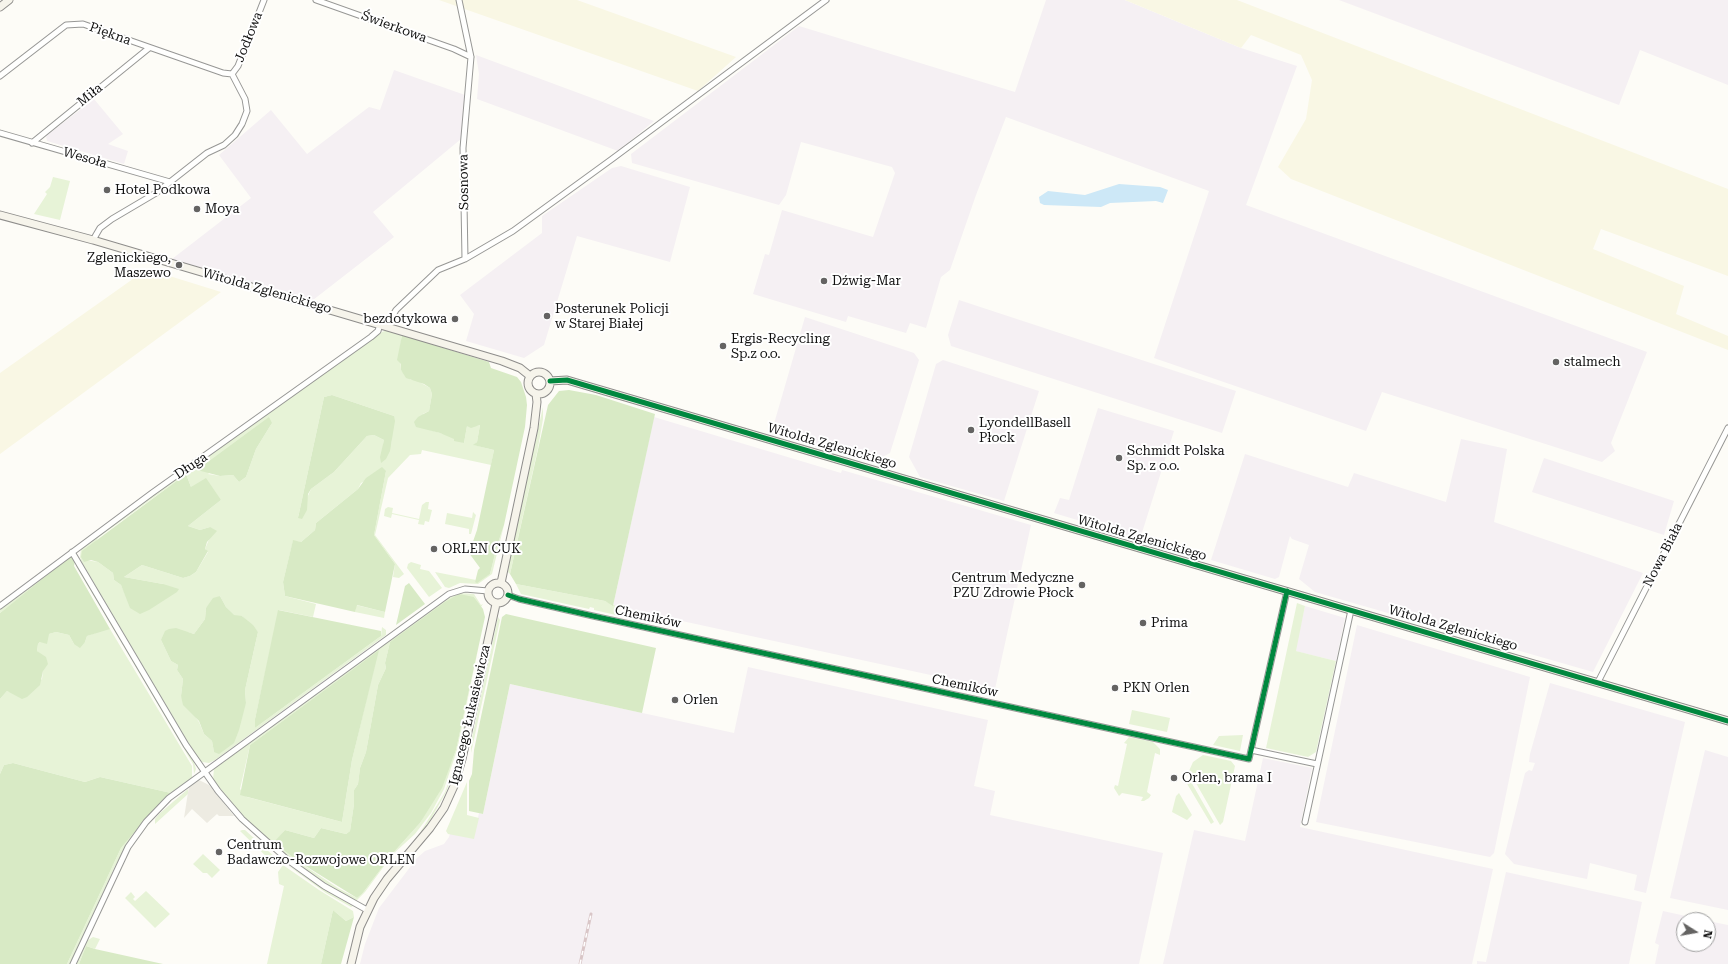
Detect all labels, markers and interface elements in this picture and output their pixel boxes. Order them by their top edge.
street label: Świerkowa [359,8,429,46]
street label: Jodłowa [232,10,266,64]
street label: Piękna [87,19,133,49]
street label: Miła [74,80,106,110]
street label: Wesoła [61,144,109,172]
street label: Sosnowa [456,154,472,210]
place label: Hotel Podkowa [115,182,210,198]
marker: Hotel Podkowa [102,185,112,195]
place label: Moya [205,201,239,217]
marker: Moya [192,204,202,214]
place label: Zglenickiego, Maszewo [87,250,171,281]
marker: Zglenickiego, Maszewo [174,260,184,270]
street label: Witolda Zglenickiego [201,265,333,317]
place label: Dźwig-Mar [832,273,901,289]
marker: Dźwig-Mar [819,276,829,286]
place label: Posterunek Policji w Starej Białej [555,301,669,332]
place label: bezdotykowa [363,311,447,327]
marker: Posterunek Policji w Starej Białej [542,311,552,321]
marker: bezdotykowa [450,314,460,324]
place label: Ergis-Recycling Sp.z o.o. [731,331,830,362]
marker: Ergis-Recycling Sp.z o.o. [718,341,728,351]
place label: stalmech [1564,354,1621,370]
marker: stalmech [1551,357,1561,367]
place label: LyondellBasell Płock [979,415,1071,446]
street label: Witolda Zglenickiego [766,420,898,472]
marker: LyondellBasell Płock [966,425,976,435]
place label: Schmidt Polska Sp. z o.o. [1127,443,1225,474]
street label: Długa [172,449,210,483]
marker: Schmidt Polska Sp. z o.o. [1114,453,1124,463]
street label: Witolda Zglenickiego [1076,512,1208,564]
street label: Nowa Biała [1640,520,1686,590]
place label: ORLEN CUK [442,541,521,557]
marker: ORLEN CUK [429,544,439,554]
place label: Centrum Medyczne PZU Zdrowie Płock [952,570,1074,601]
marker: Centrum Medyczne PZU Zdrowie Płock [1077,580,1087,590]
street label: Chemików [614,602,682,632]
street label: Witolda Zglenickiego [1387,602,1519,654]
place label: Prima [1151,615,1188,631]
marker: Prima [1138,618,1148,628]
street label: Ignacego Łukasiewicza [446,643,494,787]
street label: Chemików [931,671,999,701]
place label: PKN Orlen [1123,680,1190,696]
marker: PKN Orlen [1110,683,1120,693]
place label: Orlen [683,692,718,708]
marker: Orlen [670,695,680,705]
place label: Orlen, brama I [1182,770,1272,786]
marker: Orlen, brama I [1169,773,1179,783]
place label: Centrum Badawczo-Rozwojowe ORLEN [227,837,415,868]
marker: Centrum Badawczo-Rozwojowe ORLEN [214,847,224,857]
north arrow [1676,912,1716,952]
text: N [1700,929,1714,940]

